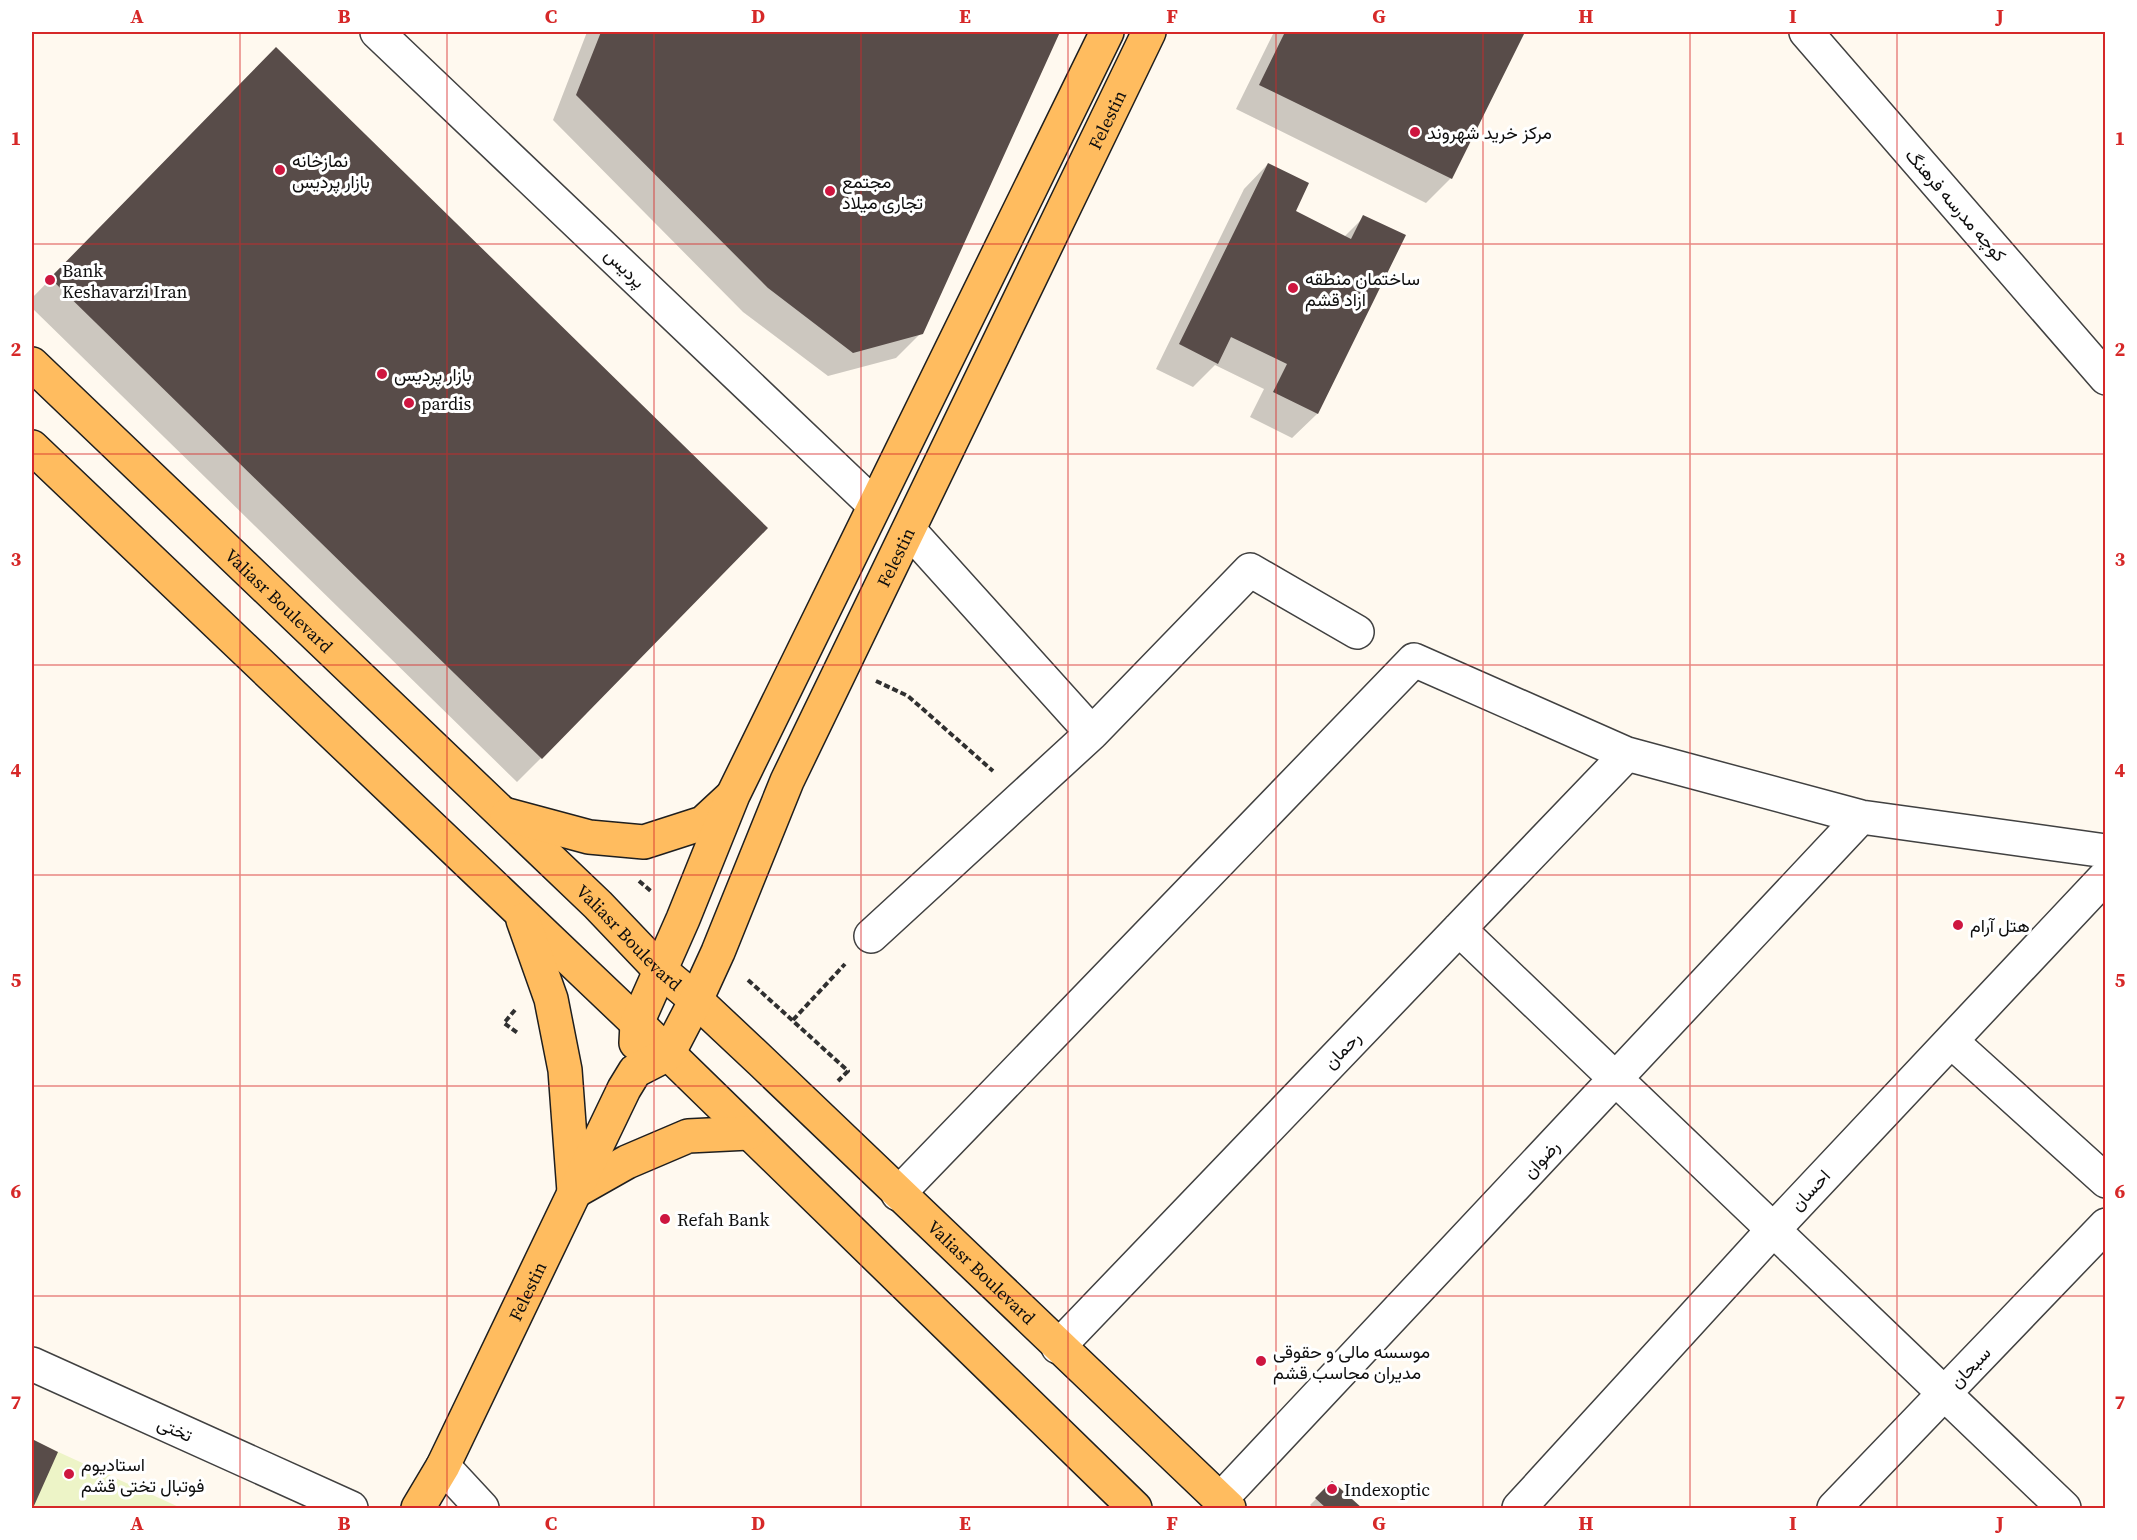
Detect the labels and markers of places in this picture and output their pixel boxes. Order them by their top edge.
place label: مرکز خرید شهروند [1427,120,1552,145]
marker: مرکز خرید شهروند [1408,125,1422,139]
place label: نمازخانه بازار پردیس [292,148,370,194]
marker: نمازخانه بازار پردیس [273,163,287,177]
place label: مجتمع تجاری میلاد [842,169,923,215]
marker: مجتمع تجاری میلاد [823,184,837,198]
place label: Bank Keshavarzi Iran [62,258,187,304]
place label: ساختمان منطقه ازاد قشم [1305,266,1420,312]
marker: Bank Keshavarzi Iran [43,273,57,287]
marker: ساختمان منطقه ازاد قشم [1286,281,1300,295]
place label: بازار پردیس [394,362,472,387]
marker: بازار پردیس [375,367,389,381]
place label: pardis [421,391,472,416]
marker: pardis [402,396,416,410]
place label: هتل آرام [1970,913,2030,938]
marker: هتل آرام [1951,918,1965,932]
place label: Refah Bank [677,1207,769,1232]
marker: Refah Bank [658,1212,672,1226]
place label: موسسه مالی و حقوقی مدیران محاسب قشم [1273,1339,1430,1385]
marker: موسسه مالی و حقوقی مدیران محاسب قشم [1254,1354,1268,1368]
place label: استادیوم فوتبال تختی قشم [81,1452,204,1498]
marker: استادیوم فوتبال تختی قشم [62,1467,76,1481]
place label: Indexoptic [1344,1477,1430,1502]
marker: Indexoptic [1325,1482,1339,1496]

